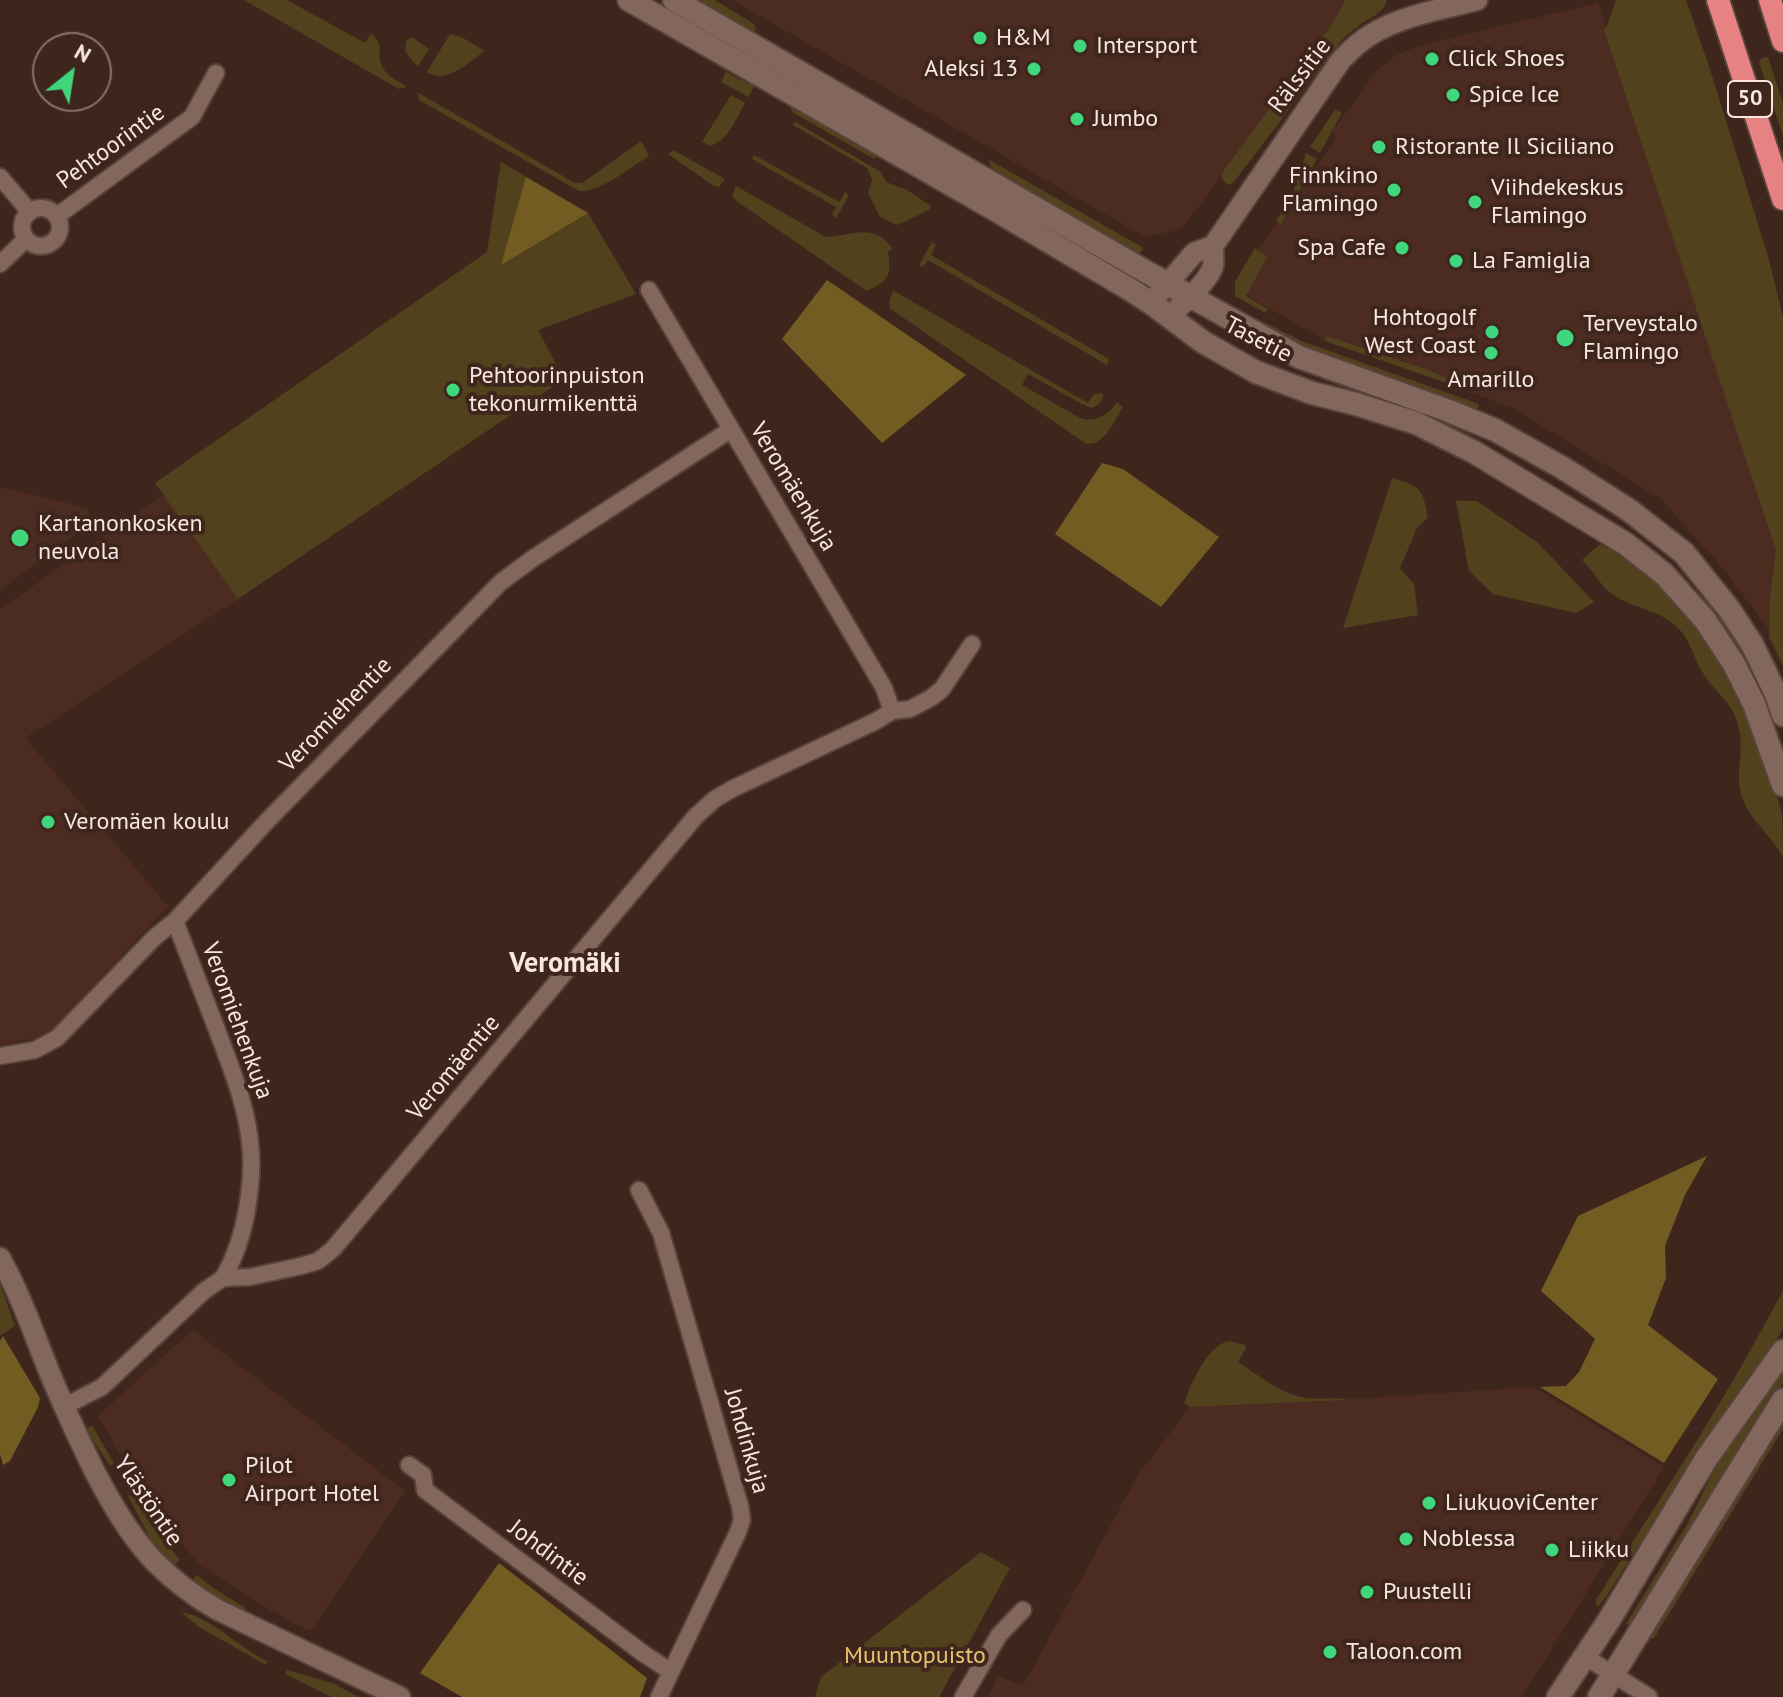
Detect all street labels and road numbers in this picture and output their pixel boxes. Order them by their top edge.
street label: Rälssitie [1263,33,1337,119]
road number: 50 [1728,81,1772,117]
street label: Pehtoorintie [52,98,170,196]
street label: Tasetie [1219,311,1297,369]
street label: Veromäenkuja [743,417,843,557]
street label: Veromiehentie [274,651,398,779]
street label: Veromiehenkuja [195,939,279,1103]
street label: Veromäentie [402,1009,506,1127]
street label: Johdinkuja [717,1385,775,1497]
street label: Ylästöntie [107,1450,189,1552]
street label: Johdintie [503,1514,593,1592]

